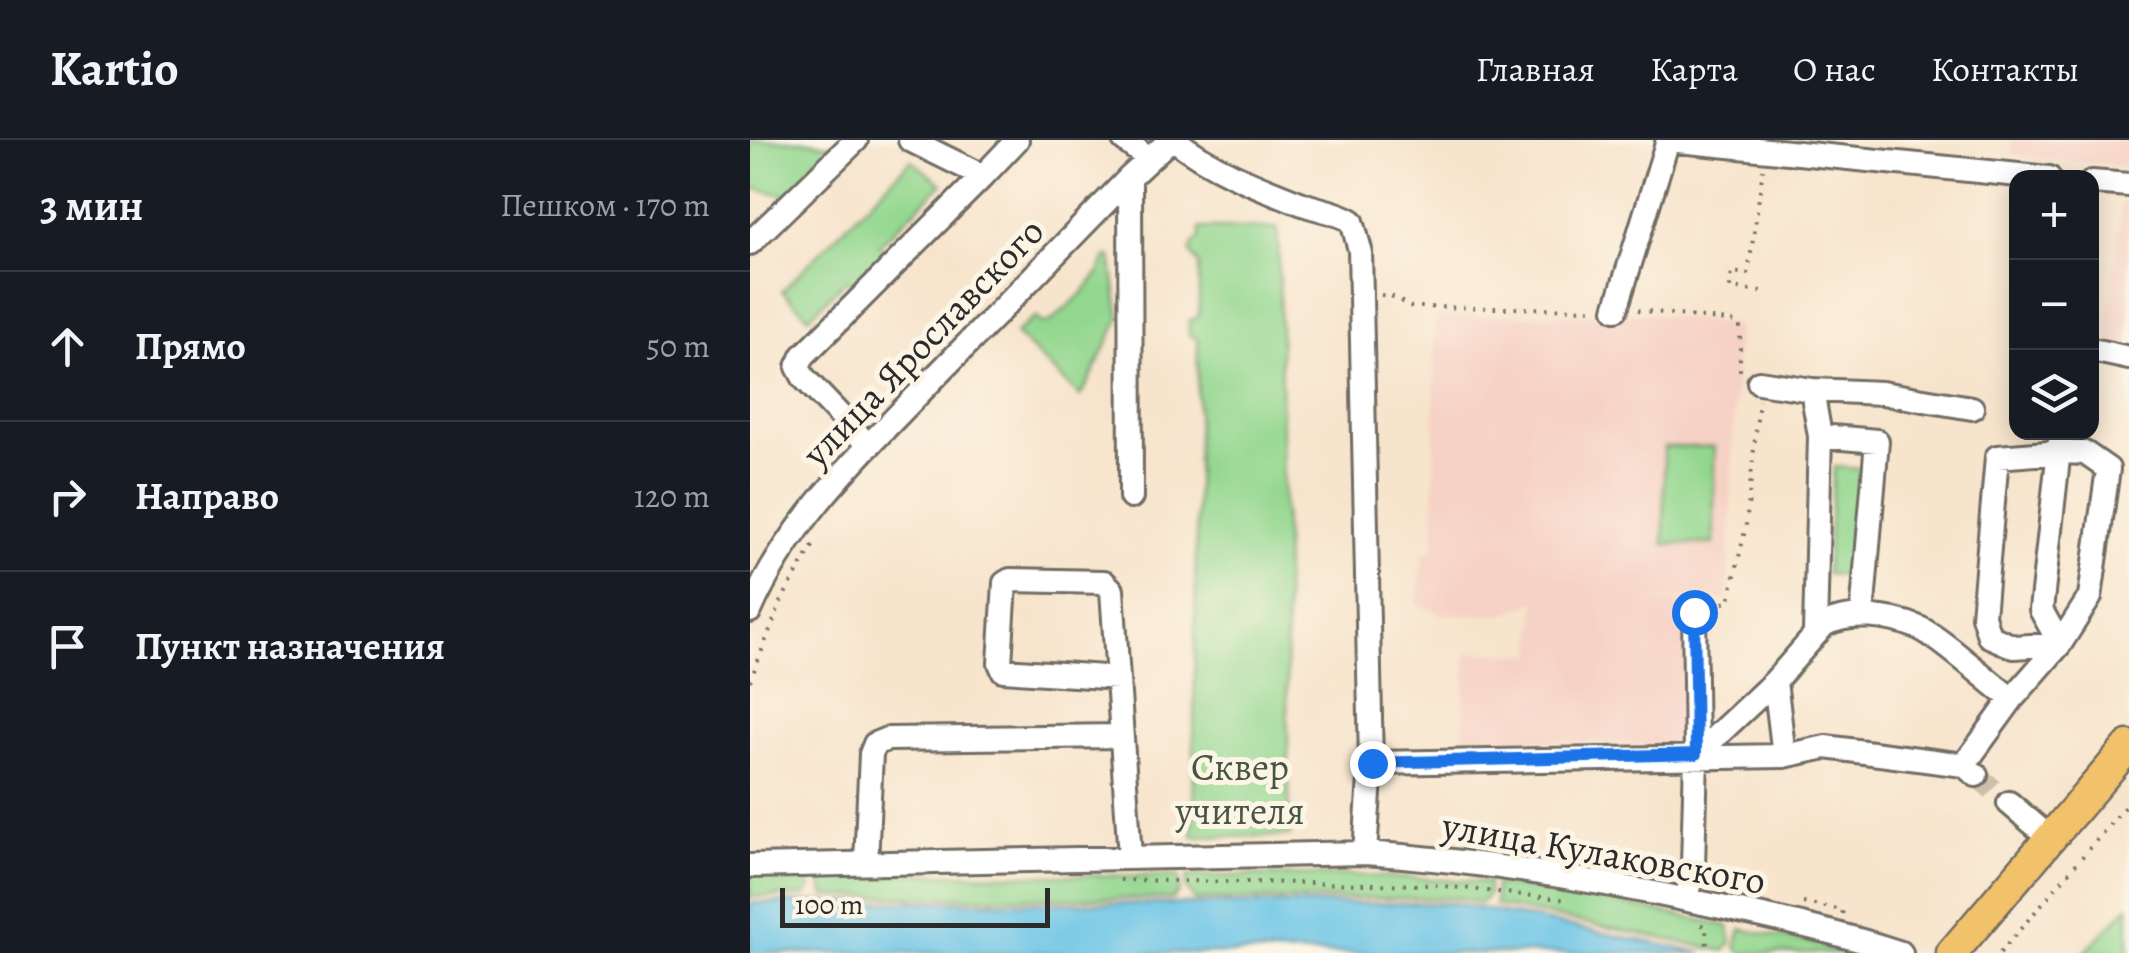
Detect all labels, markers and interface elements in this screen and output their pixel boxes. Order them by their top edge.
text: Kartio [50,36,179,102]
text: Главная [1476,45,1595,93]
text: Карта [1650,45,1738,93]
text: О нас [1793,45,1876,93]
text: Контакты [1931,45,2079,93]
map controls [2009,170,2099,440]
button: + [2009,170,2099,260]
text: 3 мин [40,177,143,234]
text: Пешком · 170 m [500,183,710,227]
street label: улица Ярославского [790,206,1056,479]
button: − [2009,260,2099,350]
icon: ahead [40,319,95,374]
text: Прямо [135,320,246,372]
text: 50 m [646,324,710,368]
button: layers [2009,350,2099,440]
icon: right [40,469,95,524]
text: Направо [135,470,279,522]
text: 120 m [634,474,710,518]
route start [1672,590,1718,636]
icon: arrive [40,619,95,674]
text: Пункт назначения [135,620,445,672]
park label: Сквер учителя [1174,741,1305,837]
route end [1350,741,1396,787]
street label: улица Кулаковского [1437,799,1770,907]
scale bar [780,883,1050,928]
text: 100 m [795,886,863,924]

